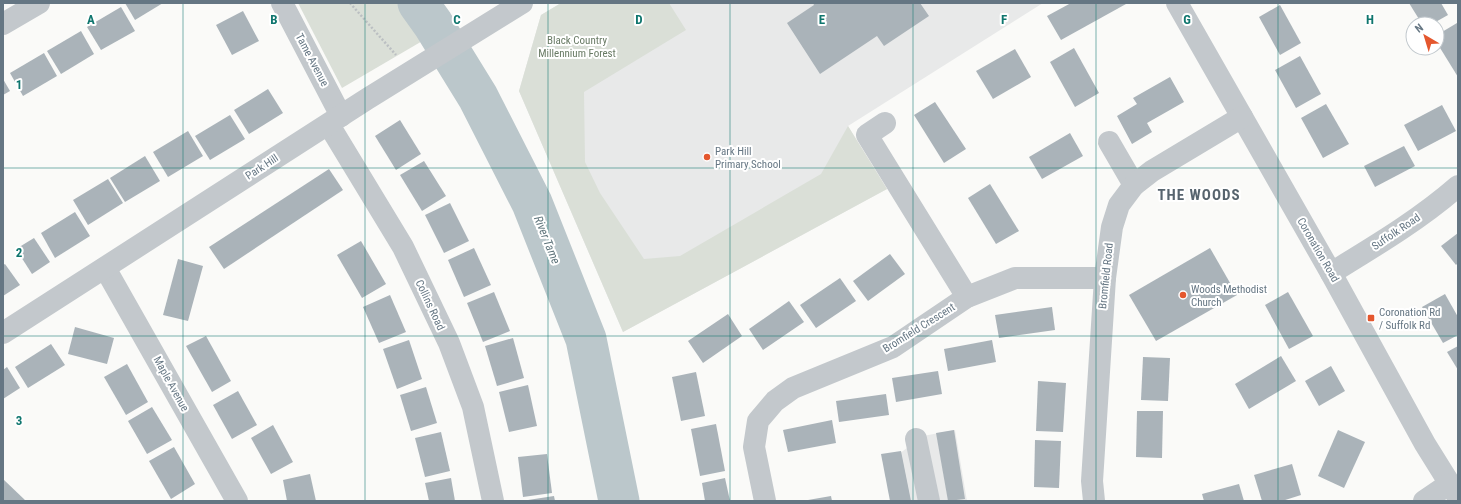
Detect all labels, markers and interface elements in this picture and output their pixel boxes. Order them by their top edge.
text: A [87,12,95,27]
text: B [270,12,278,27]
text: C [453,12,461,27]
text: D [635,12,643,27]
text: E [819,12,826,27]
text: F [1001,12,1007,27]
text: G [1183,12,1191,27]
text: H [1366,12,1374,27]
north arrow [1405,16,1445,56]
text: N [1412,21,1426,36]
street label: Tame Avenue [293,31,331,89]
park label: Black Country Millennium Forest [538,34,616,60]
text: 1 [16,77,22,92]
place label: Park Hill Primary School [715,145,781,171]
street label: Park Hill [243,152,281,182]
marker: Park Hill Primary School [702,152,712,162]
district label: THE WOODS [1157,186,1241,204]
street label: Suffolk Road [1369,211,1423,253]
water label: River Tame [531,214,563,267]
street label: Coronation Road [1294,215,1342,285]
street label: Bromfield Road [1096,242,1116,310]
text: 2 [16,245,23,260]
street label: Collins Road [413,278,447,332]
place label: Woods Methodist Church [1191,283,1267,309]
marker: Woods Methodist Church [1178,290,1188,300]
street label: Bromfield Crescent [881,301,957,355]
place label: Coronation Rd / Suffolk Rd [1379,306,1441,332]
marker: Coronation Rd / Suffolk Rd [1366,313,1376,323]
street label: Maple Avenue [151,354,191,414]
text: 3 [16,413,22,428]

